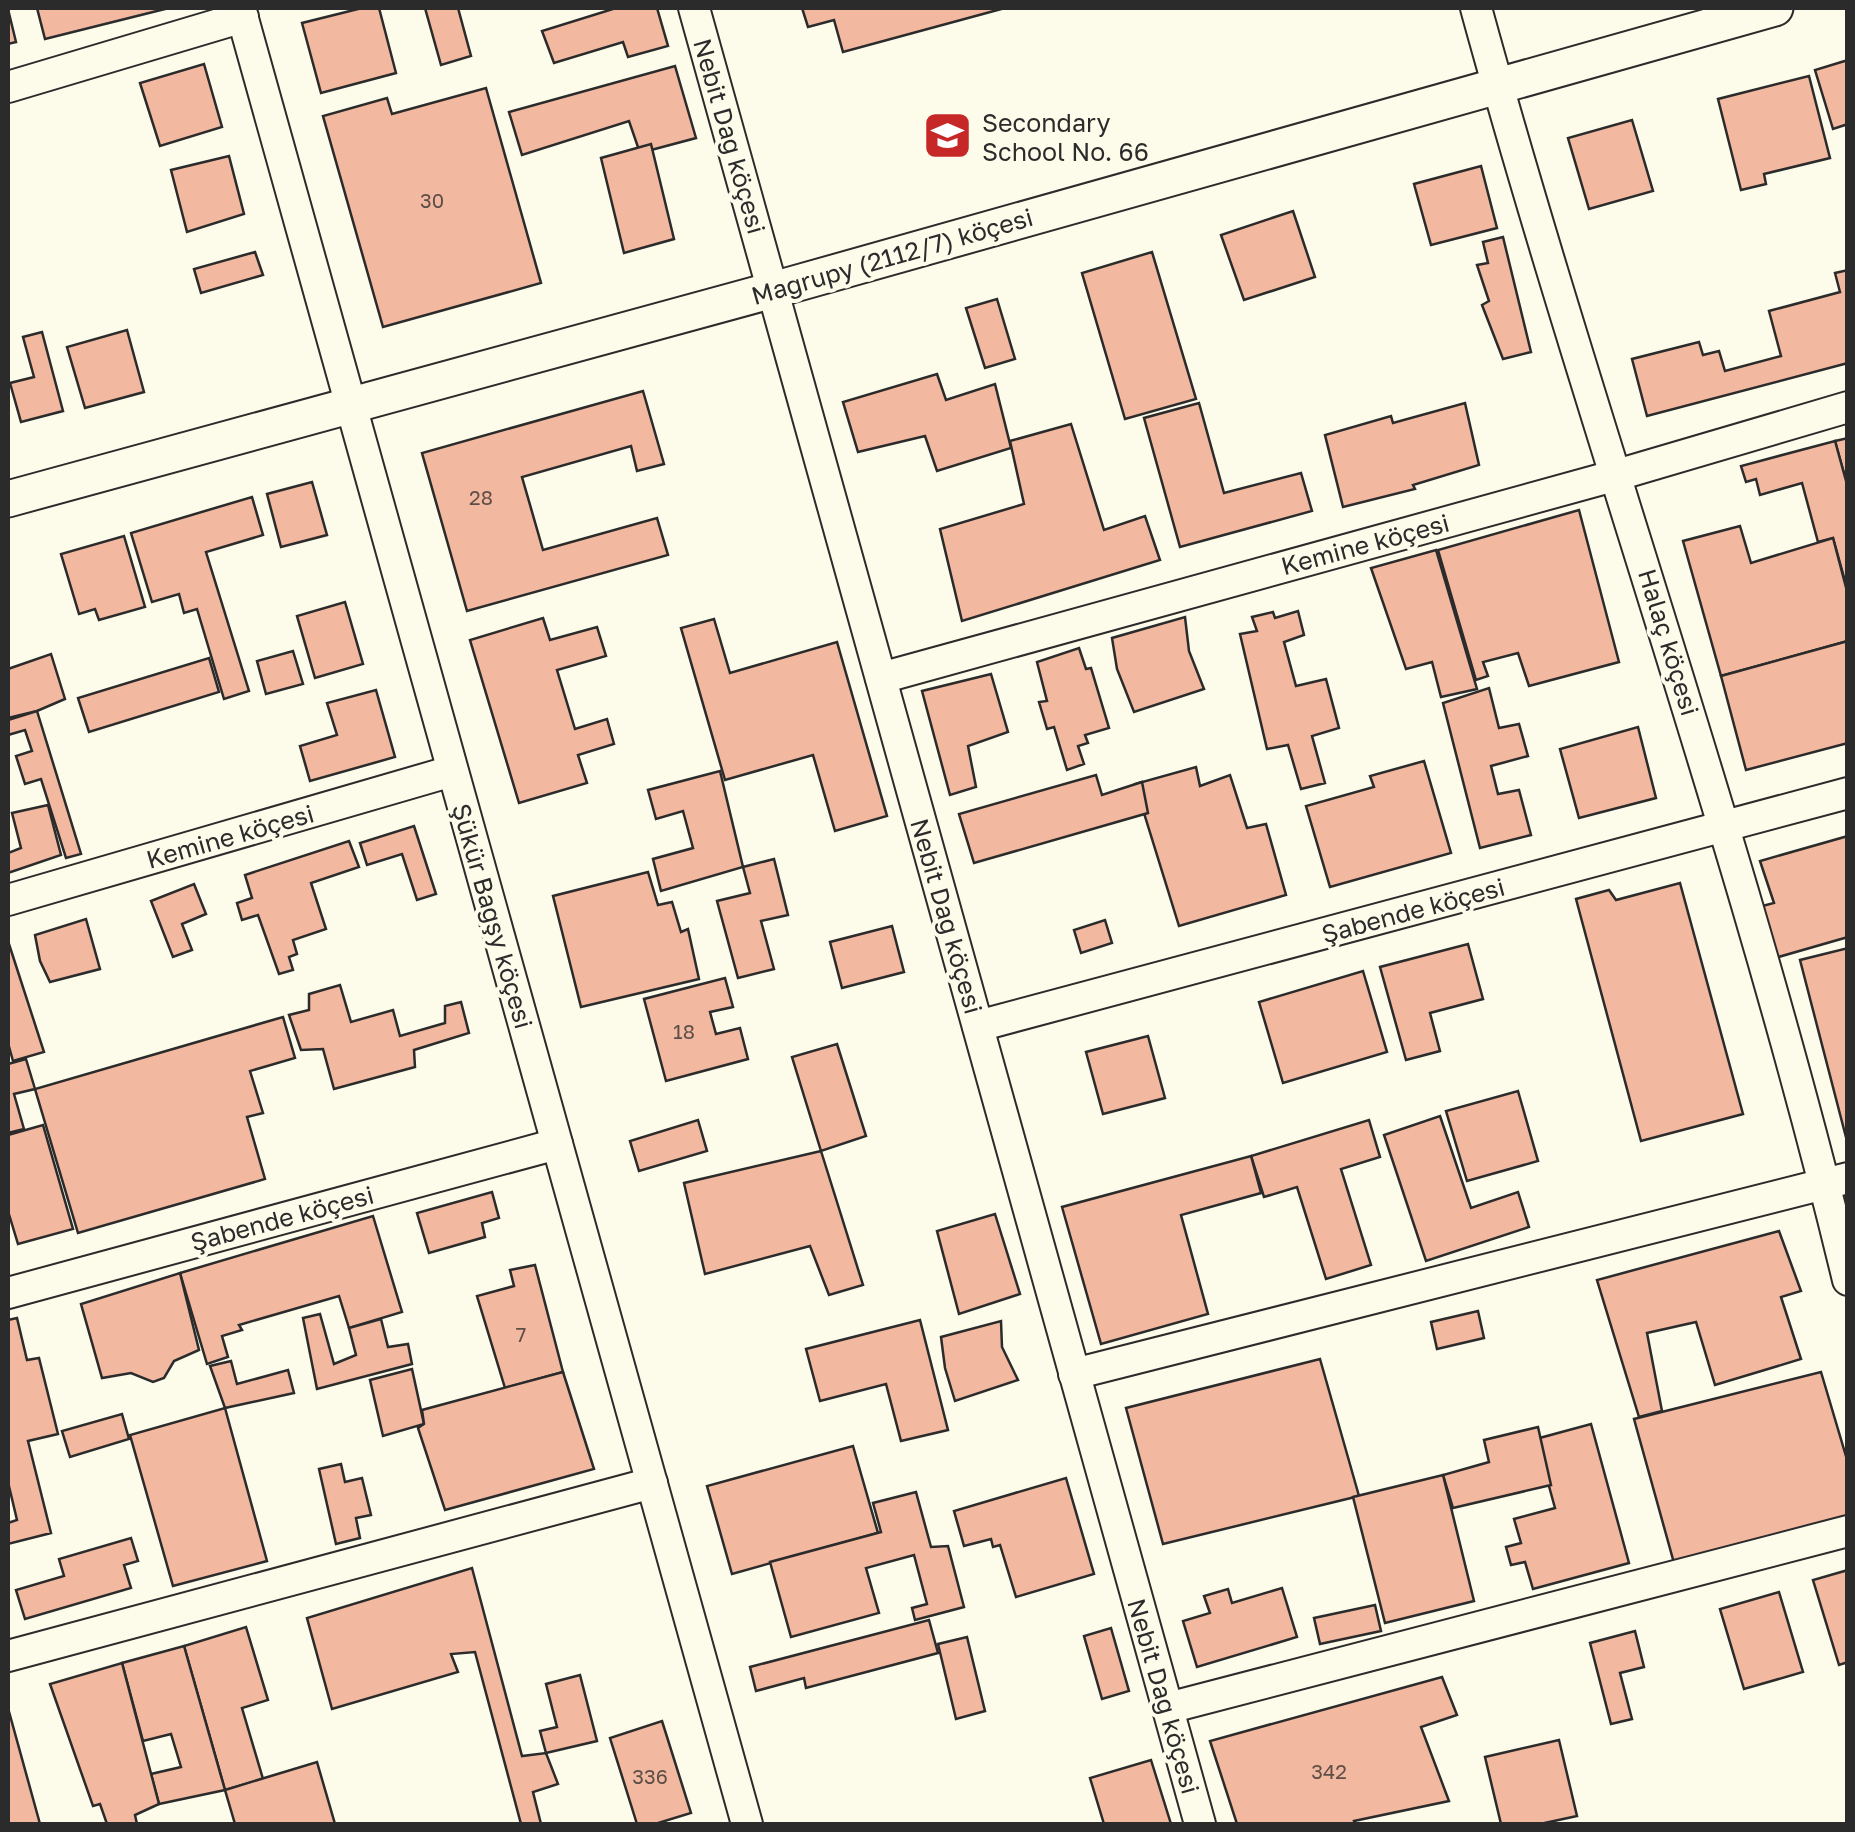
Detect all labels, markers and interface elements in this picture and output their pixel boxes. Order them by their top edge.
street label: Nebit Dag köçesi [687,35,773,237]
place label: Secondary School No. 66 [982,107,1149,167]
school or university icon: Secondary School No. 66 [921,110,973,162]
house number: 30 [420,188,444,212]
street label: Magrupy (2112/7) köçesi [748,201,1036,311]
house number: 28 [469,485,493,509]
street label: Kemine köçesi [1277,507,1453,581]
street label: Halaç köçesi [1632,565,1706,719]
street label: Kemine köçesi [143,797,317,875]
street label: Şükür Bagşy köçesi [446,800,540,1032]
street label: Nebit Dag köçesi [904,815,990,1017]
street label: Şabende köçesi [1318,871,1508,949]
house number: 18 [673,1019,695,1043]
street label: Şabende köçesi [187,1179,377,1257]
house number: 7 [516,1322,526,1346]
street label: Nebit Dag köçesi [1121,1595,1207,1797]
house number: 342 [1311,1759,1347,1783]
house number: 336 [632,1764,668,1788]

